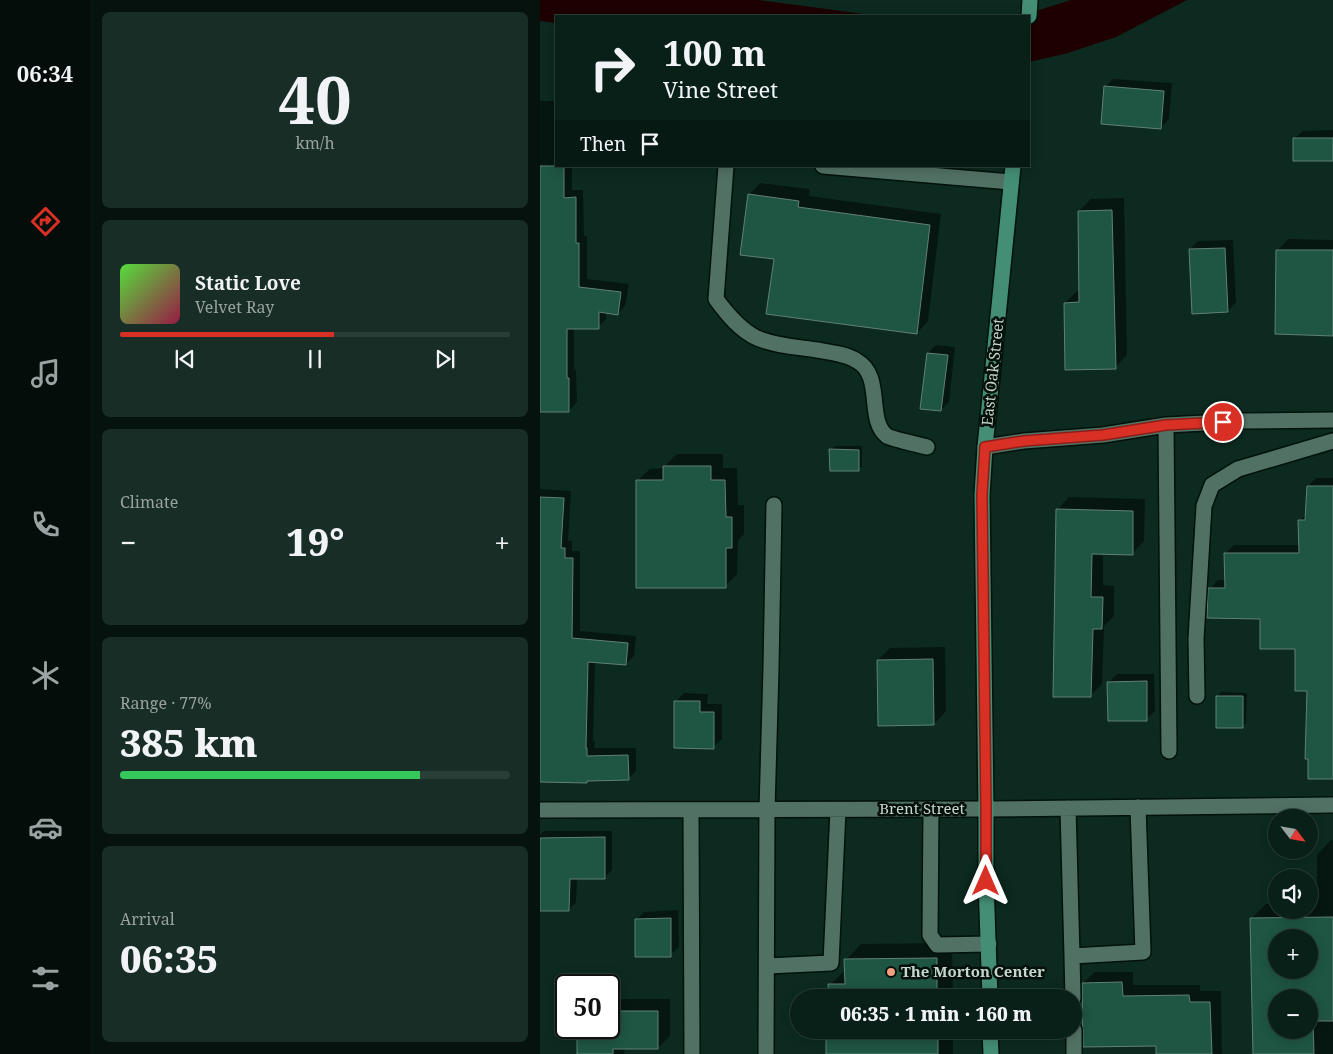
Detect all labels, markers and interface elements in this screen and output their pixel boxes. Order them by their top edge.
text: 100 m [663,29,766,76]
icon: right [580,35,645,100]
text: 40 [278,55,352,143]
text: 06:34 [17,58,73,88]
text: Vine Street [663,74,778,104]
icon: arrive [636,130,664,158]
text: Then [580,131,626,157]
text: km/h [295,132,335,154]
icon: directions [28,204,63,239]
text: Static Love [195,270,301,296]
text: Velvet Ray [195,296,274,318]
street label: East Oak Street [976,317,1008,427]
icon: previous [171,345,199,373]
icon: pause [301,345,329,373]
icon: next [431,345,459,373]
icon: music [28,356,63,391]
pin [1202,401,1244,443]
icon: arrive [1209,408,1237,436]
text: Climate [120,491,178,513]
icon: phone [28,507,63,542]
text: 19° [286,515,344,567]
text: − [120,523,136,561]
text: + [494,523,510,561]
icon: climate [28,658,63,693]
text: Range · 77% [120,692,212,714]
text: 385 km [120,716,258,768]
street label: Brent Street [879,798,965,818]
north arrow [1268,809,1318,859]
map controls [1268,809,1318,1039]
icon: car [28,810,63,845]
position arrow [959,854,1011,906]
button: sound [1268,869,1318,919]
text: Arrival [120,908,175,930]
button: + [1268,929,1318,979]
text: 06:35 [120,932,218,984]
icon: filters [28,961,63,996]
place label: The Morton Center [901,961,1045,981]
marker: The Morton Center [885,966,897,978]
speed limit sign: 50 [555,974,620,1039]
button: − [1268,989,1318,1039]
text: 06:35 · 1 min · 160 m [840,1001,1032,1027]

